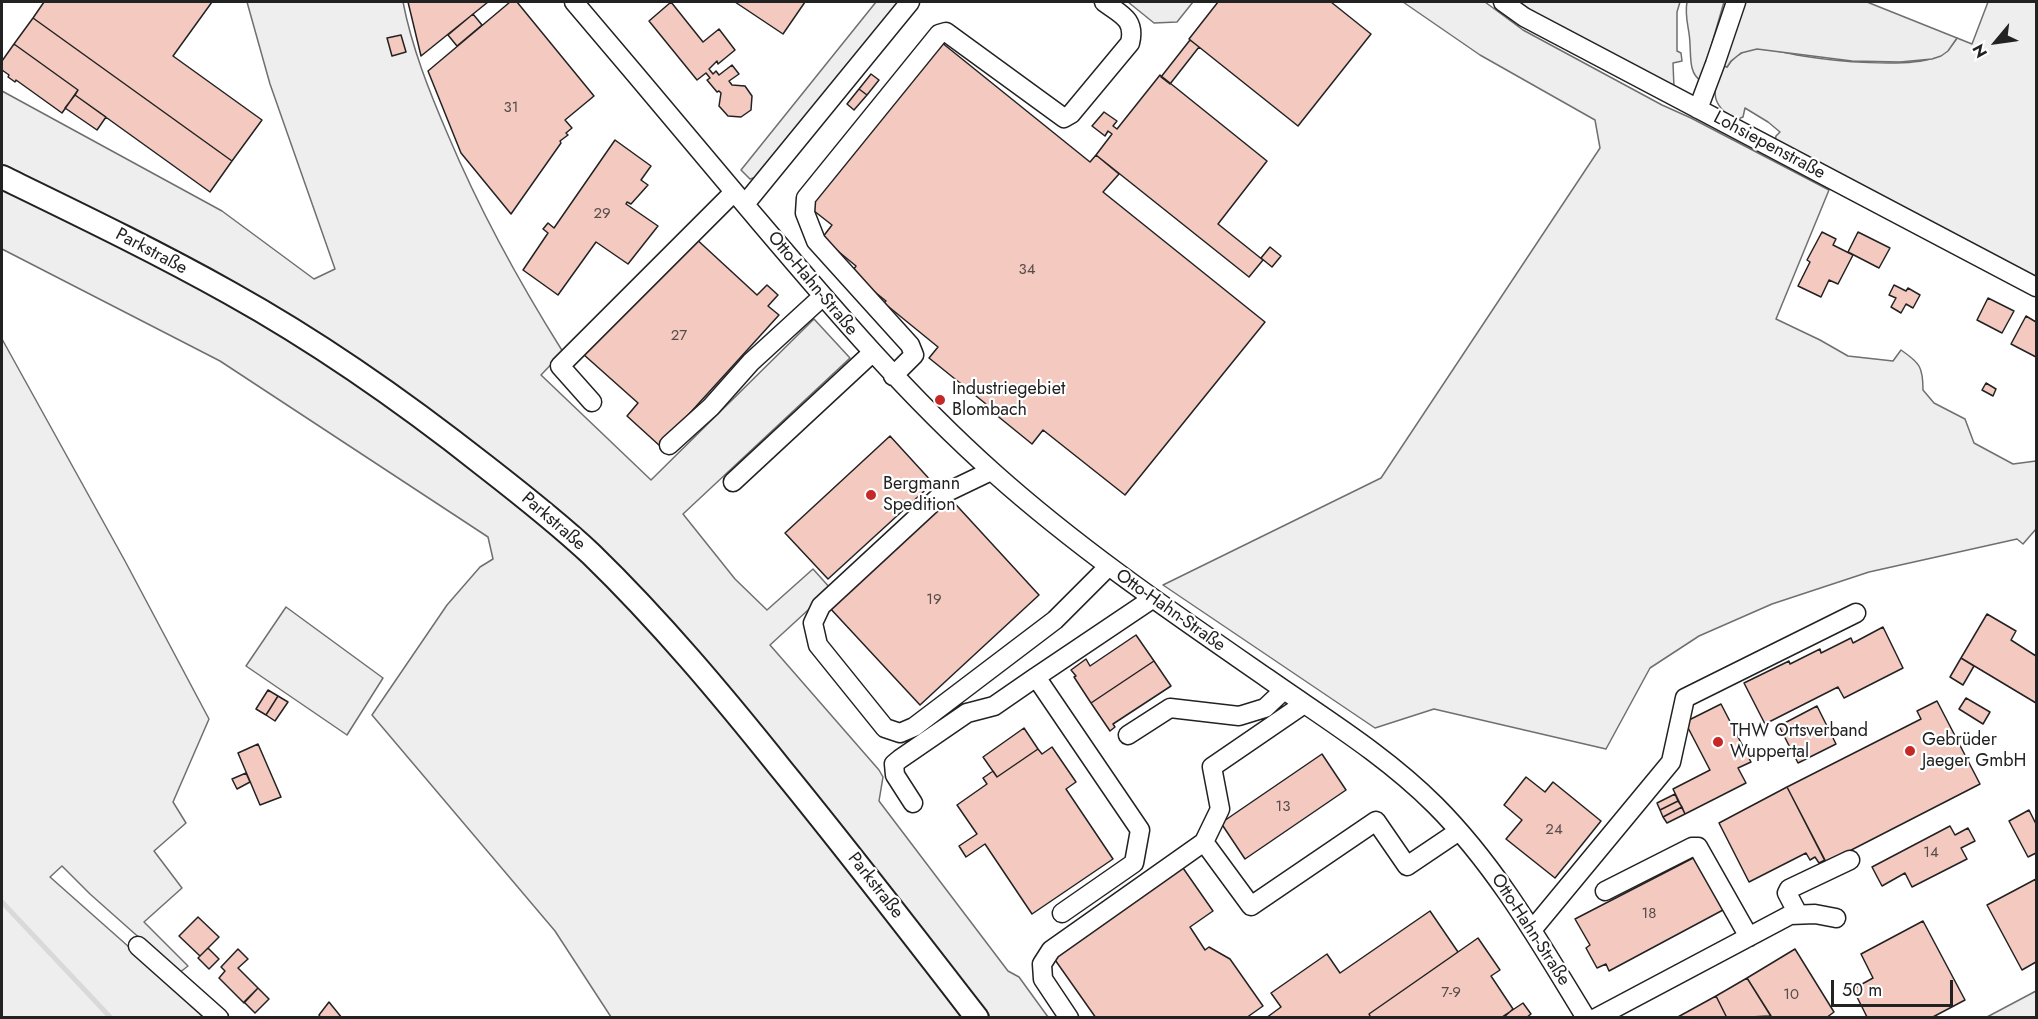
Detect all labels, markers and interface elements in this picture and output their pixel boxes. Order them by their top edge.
north arrow [1966,12,2026,72]
text: N [1967,40,1993,62]
house number: 31 [504,99,518,117]
street label: Lohsiepenstraße [1709,107,1829,185]
house number: 29 [593,205,611,223]
street label: Parkstraße [112,224,190,280]
street label: Otto-Hahn-Straße [762,228,862,340]
house number: 34 [1019,261,1035,279]
house number: 27 [671,327,687,345]
place label: Industriegebiet Blombach [952,379,1065,422]
marker: Industriegebiet Blombach [933,393,947,407]
place label: Bergmann Spedition [883,474,960,516]
street label: Parkstraße [517,488,589,556]
marker: Bergmann Spedition [864,488,878,502]
street label: Otto-Hahn-Straße [1111,565,1229,657]
house number: 19 [926,591,942,609]
place label: THW Ortsverband Wuppertal [1730,721,1868,764]
place label: Gebrüder Jaeger GmbH [1922,730,2026,772]
marker: THW Ortsverband Wuppertal [1711,735,1725,749]
marker: Gebrüder Jaeger GmbH [1903,744,1917,758]
house number: 13 [1276,798,1290,816]
house number: 24 [1545,821,1563,839]
house number: 14 [1923,844,1939,862]
street label: Parkstraße [843,849,907,923]
street label: Otto-Hahn-Straße [1486,870,1574,990]
house number: 18 [1642,905,1656,923]
scale bar [1834,968,1956,1006]
text: 50 m [1842,977,1882,1003]
house number: 7-9 [1441,984,1461,1002]
house number: 10 [1783,986,1799,1004]

